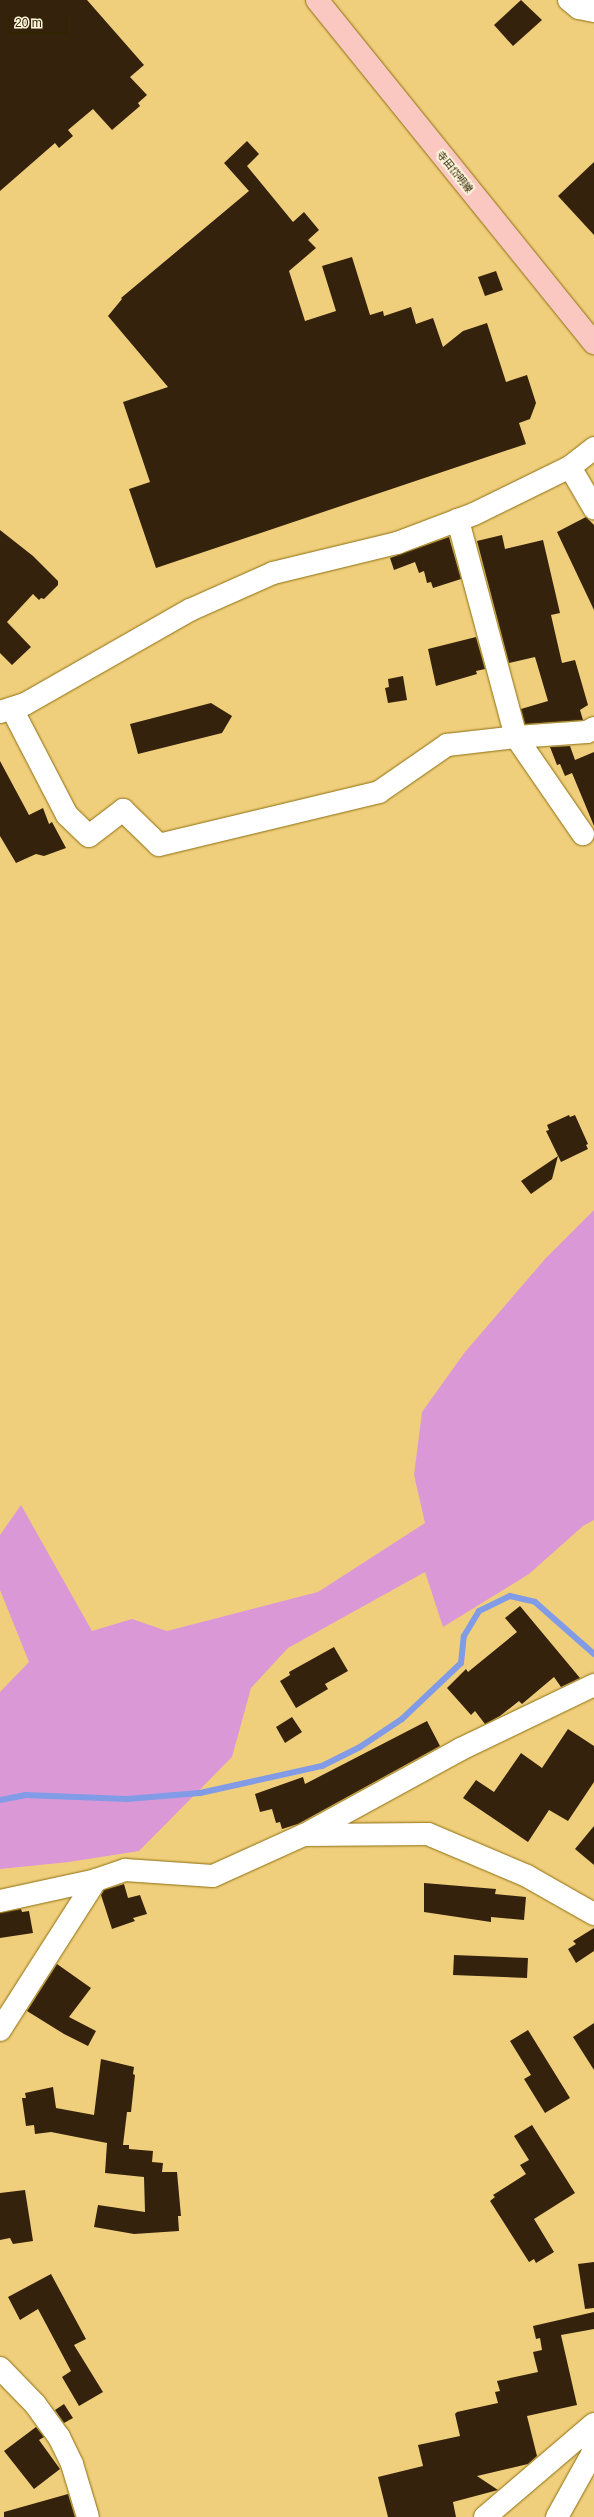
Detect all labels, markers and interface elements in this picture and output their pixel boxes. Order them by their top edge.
scale bar [10,8,70,34]
text: 20 m [15,16,42,30]
street label: 寺田岱明線 [435,149,475,195]

